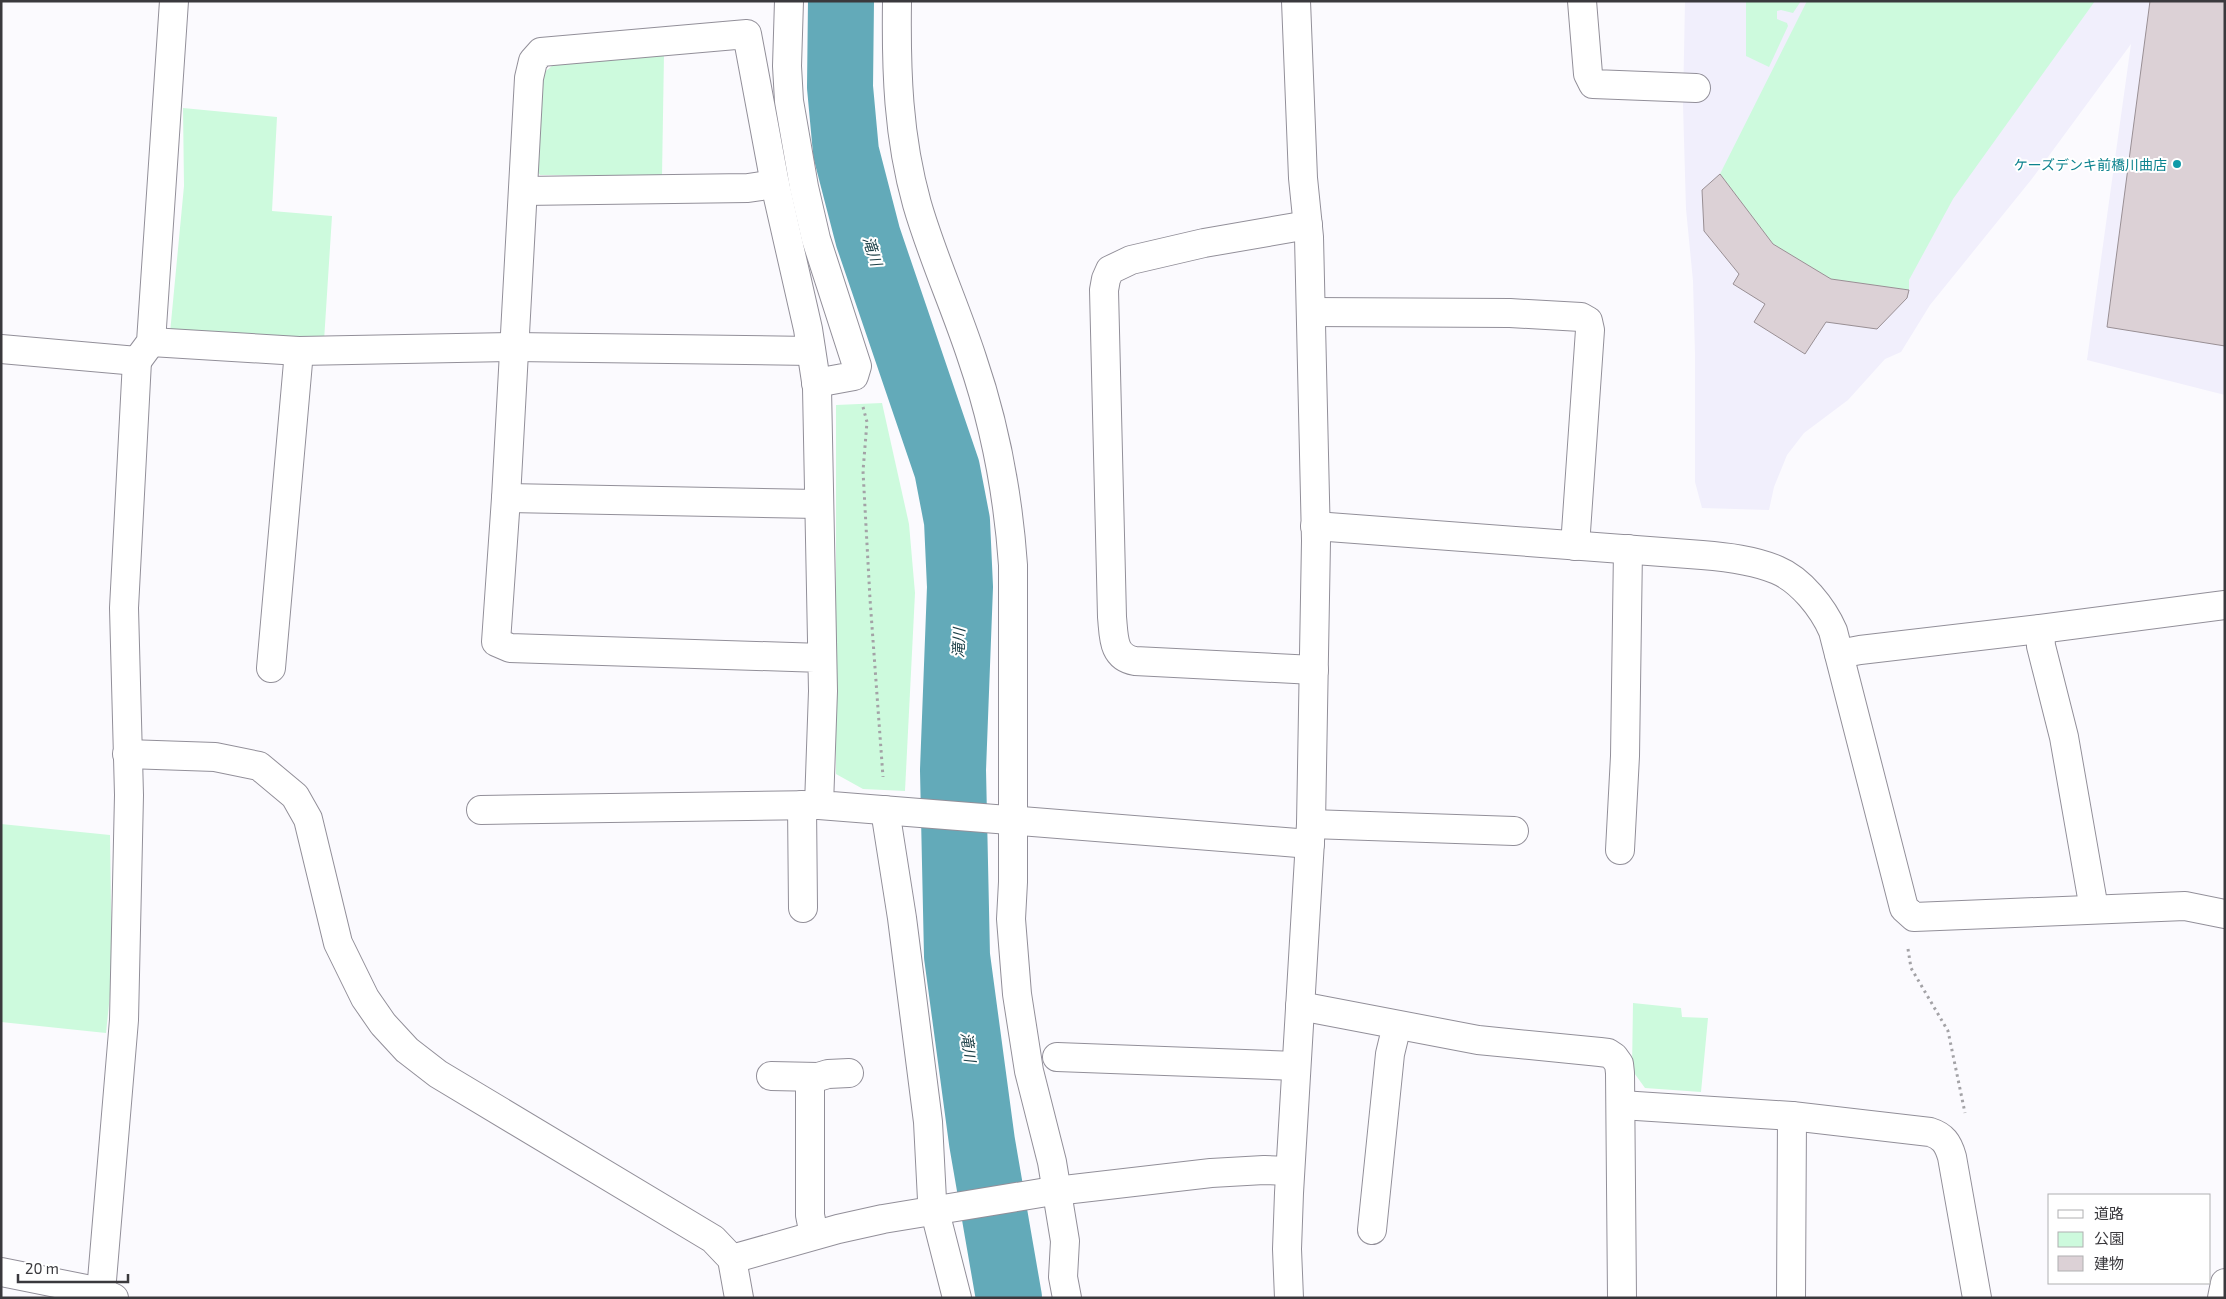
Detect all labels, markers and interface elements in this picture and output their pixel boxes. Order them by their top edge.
place label: ケーズデンキ前橋川曲店 [2014,156,2167,173]
marker: ケーズデンキ前橋川曲店 [2171,158,2183,170]
water label: 滝川 [860,234,887,270]
water label: 滝川 [948,626,968,658]
water label: 滝川 [958,1031,980,1065]
legend [2048,1194,2211,1284]
text: 道路 [2094,1204,2124,1222]
text: 公園 [2094,1229,2124,1247]
scale bar [18,1252,128,1284]
text: 建物 [2094,1254,2124,1272]
text: 20 m [25,1259,59,1277]

